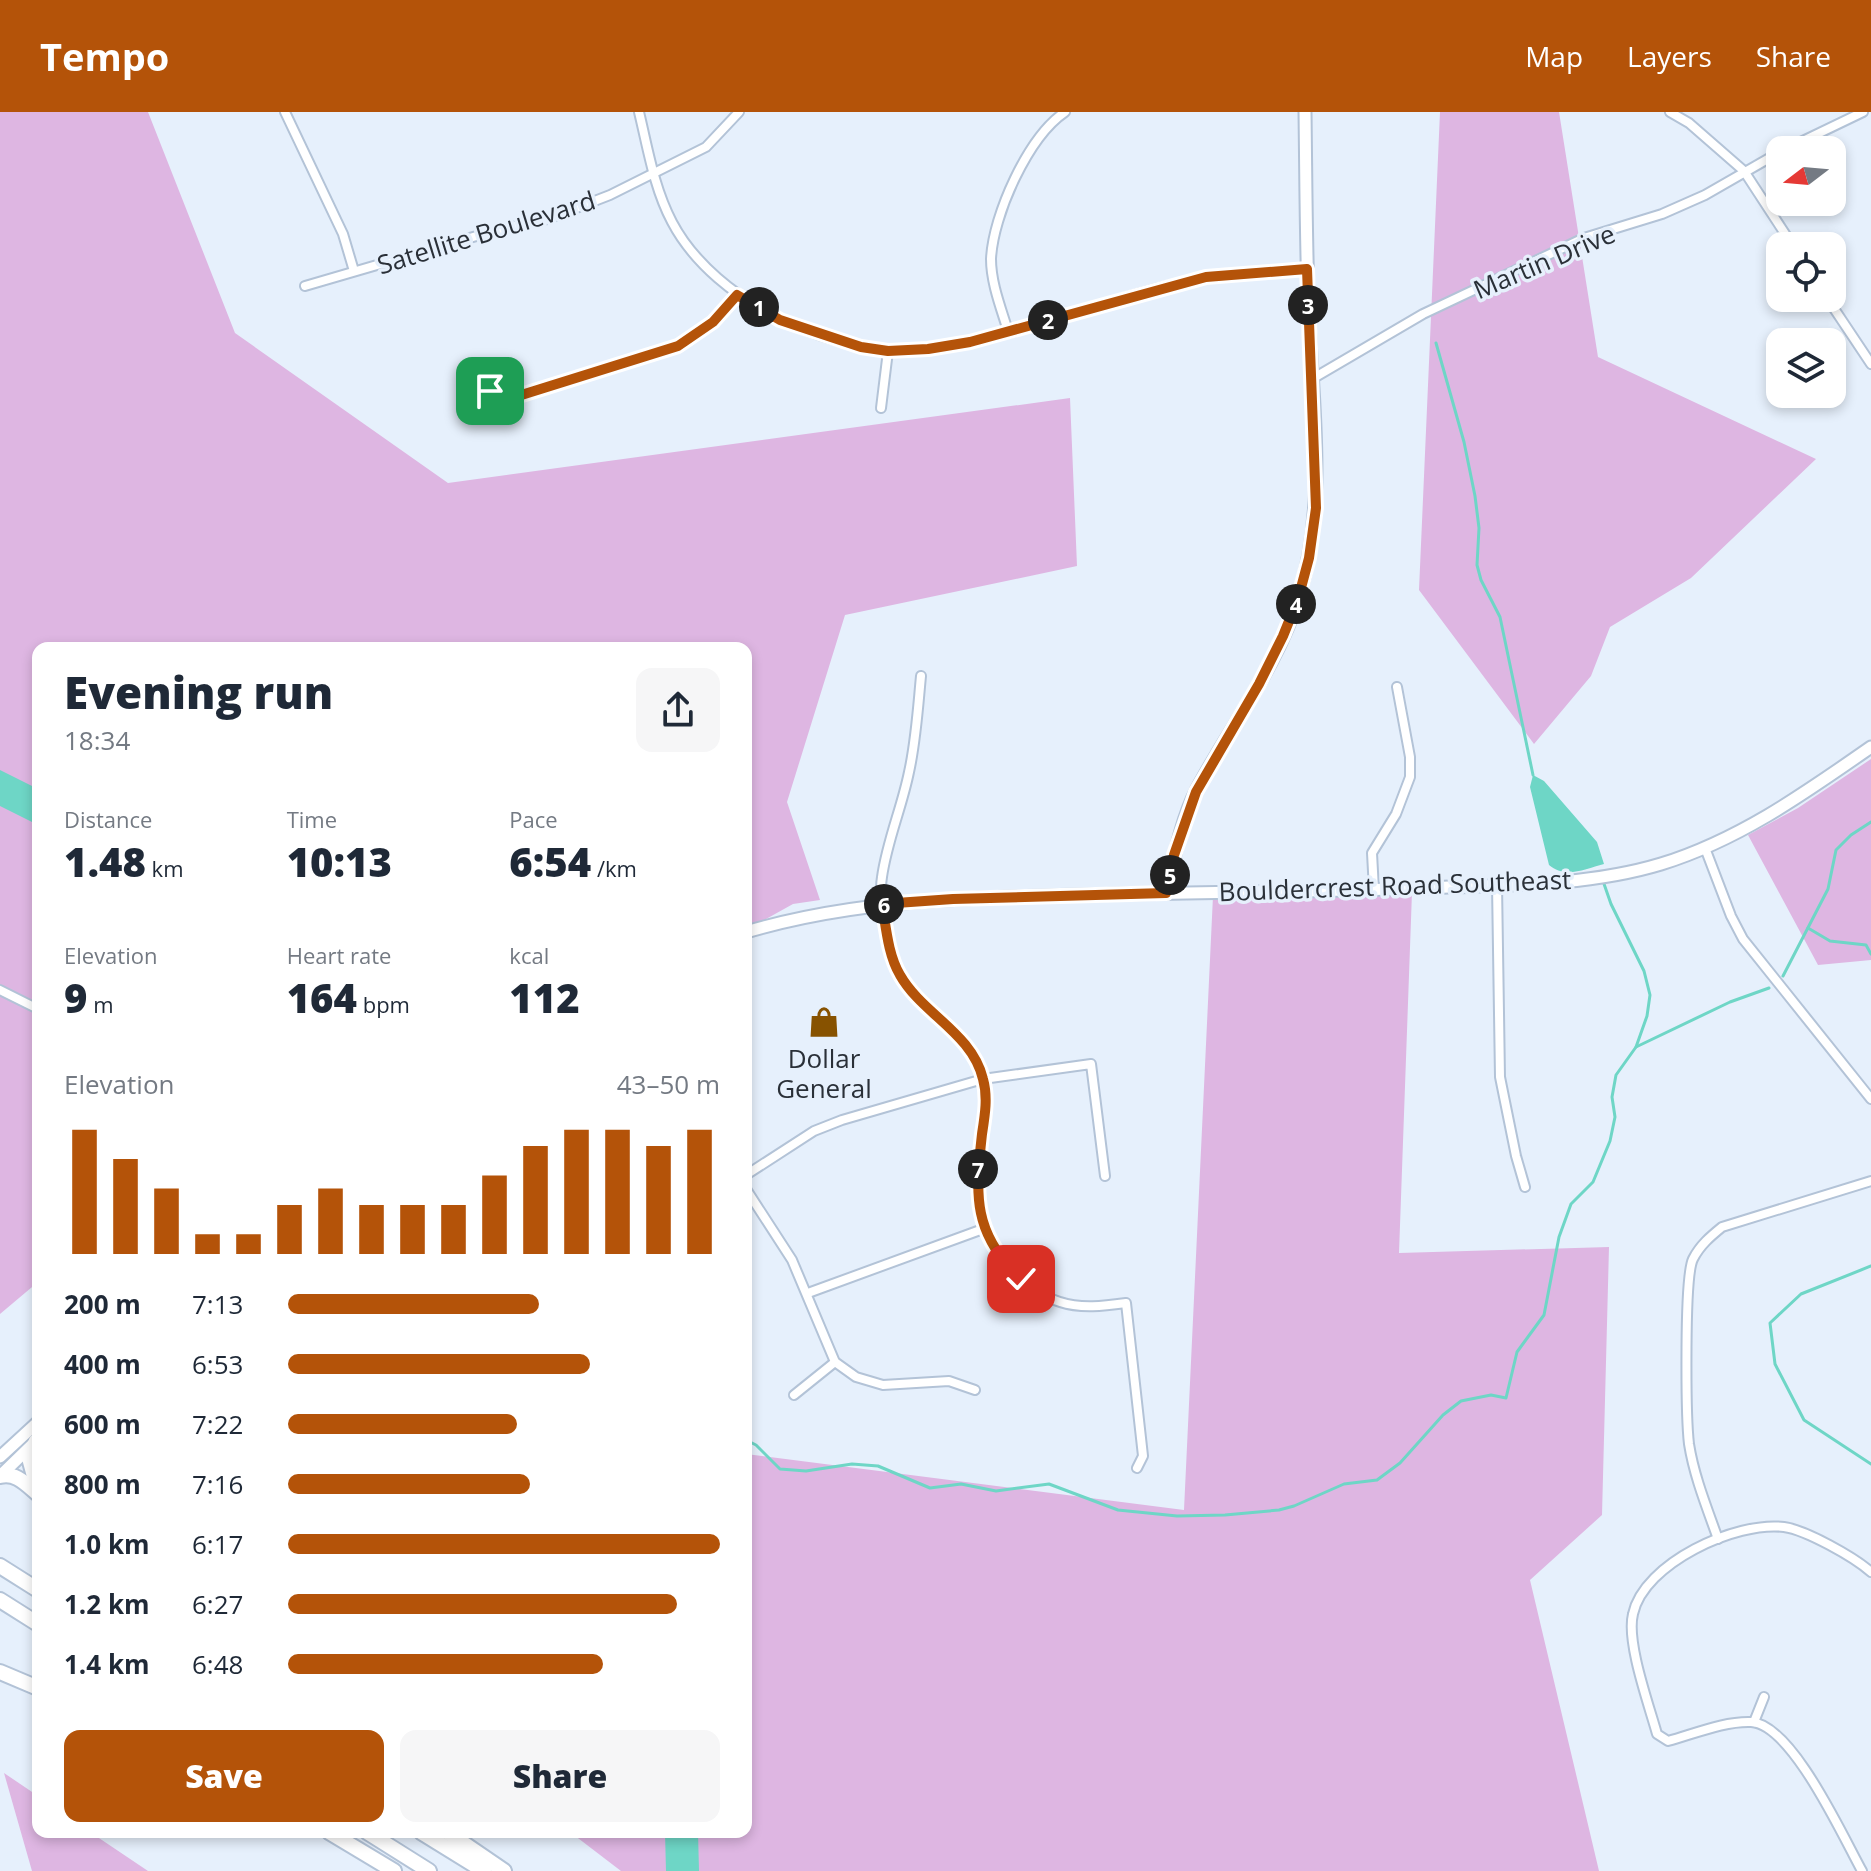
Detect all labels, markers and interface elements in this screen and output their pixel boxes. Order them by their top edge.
text: Tempo [40,30,169,82]
text: Map [1525,37,1583,75]
text: Layers [1627,37,1712,75]
text: Share [1756,37,1831,75]
north arrow [1766,136,1846,216]
map controls [1766,136,1846,408]
street label: Satellite Boulevard [372,182,600,282]
street label: Martin Drive [1468,215,1620,307]
button: locate [1766,232,1846,312]
pin: 3 [1288,285,1328,325]
pin: 1 [739,287,779,327]
text: 3 [1302,290,1314,320]
text: 1 [753,292,765,322]
pin: 2 [1028,300,1068,340]
text: 2 [1042,305,1054,335]
button: layers [1766,328,1846,408]
pin [456,357,524,425]
icon: arrive [468,369,512,413]
pin: 4 [1276,584,1316,624]
text: 4 [1290,589,1302,619]
text: Evening run [64,662,333,722]
button: share [636,668,720,752]
text: 18:34 [64,722,130,758]
text: Distance [64,804,152,834]
text: Time [287,804,337,834]
text: Pace [509,804,558,834]
text: 1.48 [64,834,146,889]
text: 10:13 [287,834,392,889]
text: 6:54 [509,834,591,889]
text: km [146,853,184,883]
text: /km [591,853,637,883]
pin: 5 [1150,855,1190,895]
text: 5 [1164,860,1176,890]
street label: Bouldercrest Road Southeast [1218,861,1572,909]
pin: 6 [864,884,904,924]
text: 6 [878,889,890,919]
text: Elevation [64,940,157,970]
text: Heart rate [287,940,391,970]
text: kcal [509,940,549,970]
text: 9 [64,970,87,1025]
text: 164 [287,970,357,1025]
text: 112 [509,970,580,1025]
text: m [87,989,114,1019]
text: bpm [357,989,410,1019]
shop icon: Dollar General [807,1005,841,1039]
place label: Dollar General [776,1040,872,1106]
text: Elevation [64,1066,174,1102]
text: 43–50 m [617,1066,720,1102]
pin: 7 [958,1149,998,1189]
text: 7 [972,1154,984,1184]
pin [987,1245,1055,1313]
icon: check [999,1257,1043,1301]
text: 200 m [64,1286,141,1322]
text: 7:13 [192,1286,243,1322]
text: 400 m [64,1346,141,1382]
text: 6:53 [192,1346,243,1382]
text: 600 m [64,1406,141,1442]
text: 7:22 [192,1406,243,1442]
text: 800 m [64,1466,141,1502]
text: 7:16 [192,1466,243,1502]
text: 1.0 km [64,1526,150,1562]
text: 6:17 [192,1526,243,1562]
text: 1.2 km [64,1586,150,1622]
text: 6:27 [192,1586,243,1622]
text: 1.4 km [64,1646,150,1682]
text: 6:48 [192,1646,243,1682]
button: Save [64,1730,384,1822]
button: Share [400,1730,720,1822]

